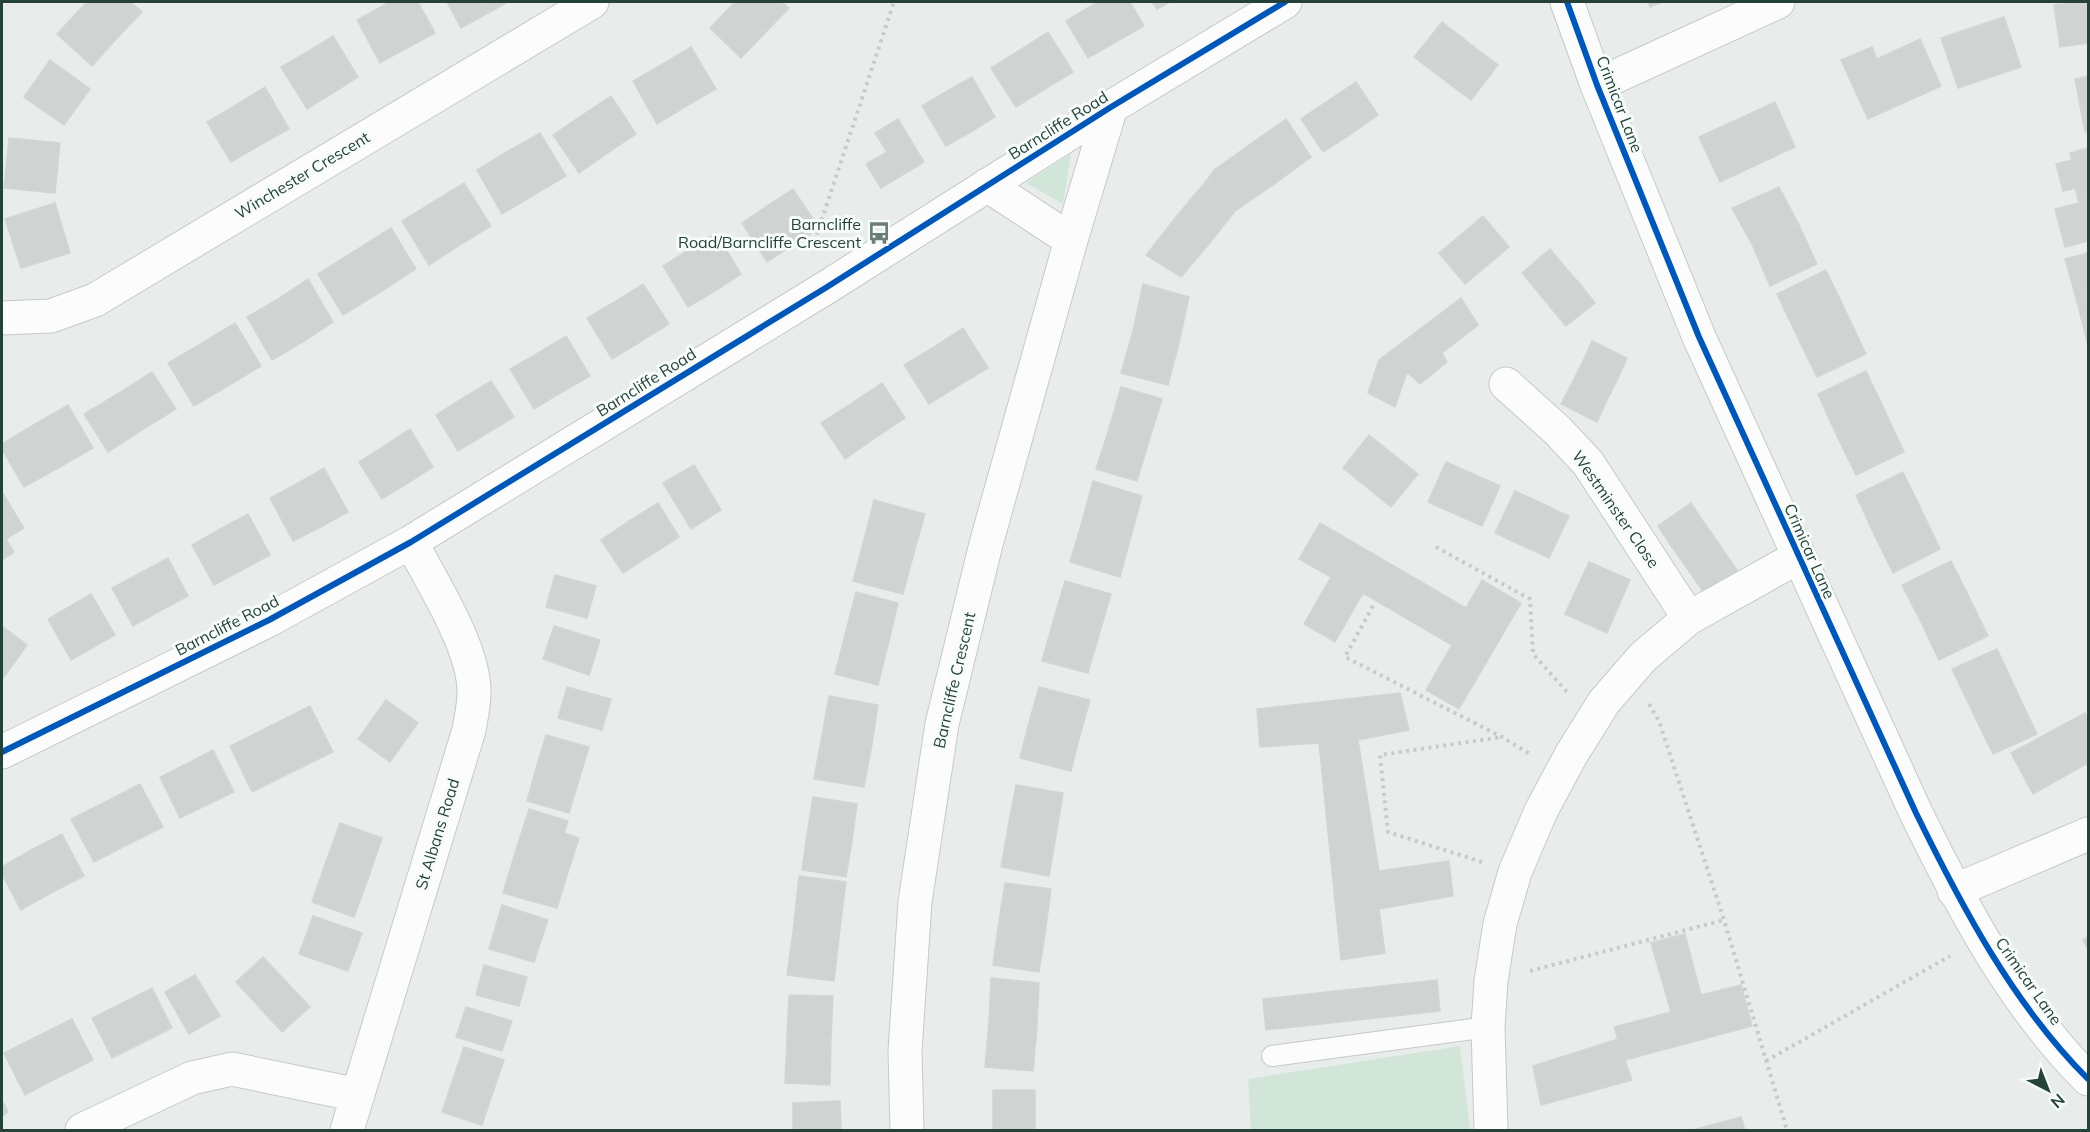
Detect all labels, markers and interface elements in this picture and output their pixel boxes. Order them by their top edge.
street label: Crimicar Lane [1592,53,1648,155]
street label: Barncliffe Road [1005,86,1111,164]
street label: Winchester Crescent [231,127,373,223]
place label: Barncliffe Road/Barncliffe Crescent [678,214,861,252]
bus stop icon: Barncliffe Road/Barncliffe Crescent [866,220,892,246]
street label: Barncliffe Road [593,343,699,421]
street label: Westminster Close [1568,446,1664,572]
street label: Crimicar Lane [1780,500,1840,602]
street label: Barncliffe Road [172,590,282,660]
street label: Barncliffe Crescent [929,610,979,750]
street label: St Albans Road [411,776,463,892]
street label: Crimicar Lane [1991,933,2067,1029]
north arrow [2018,1060,2078,1120]
text: N [2047,1090,2069,1113]

